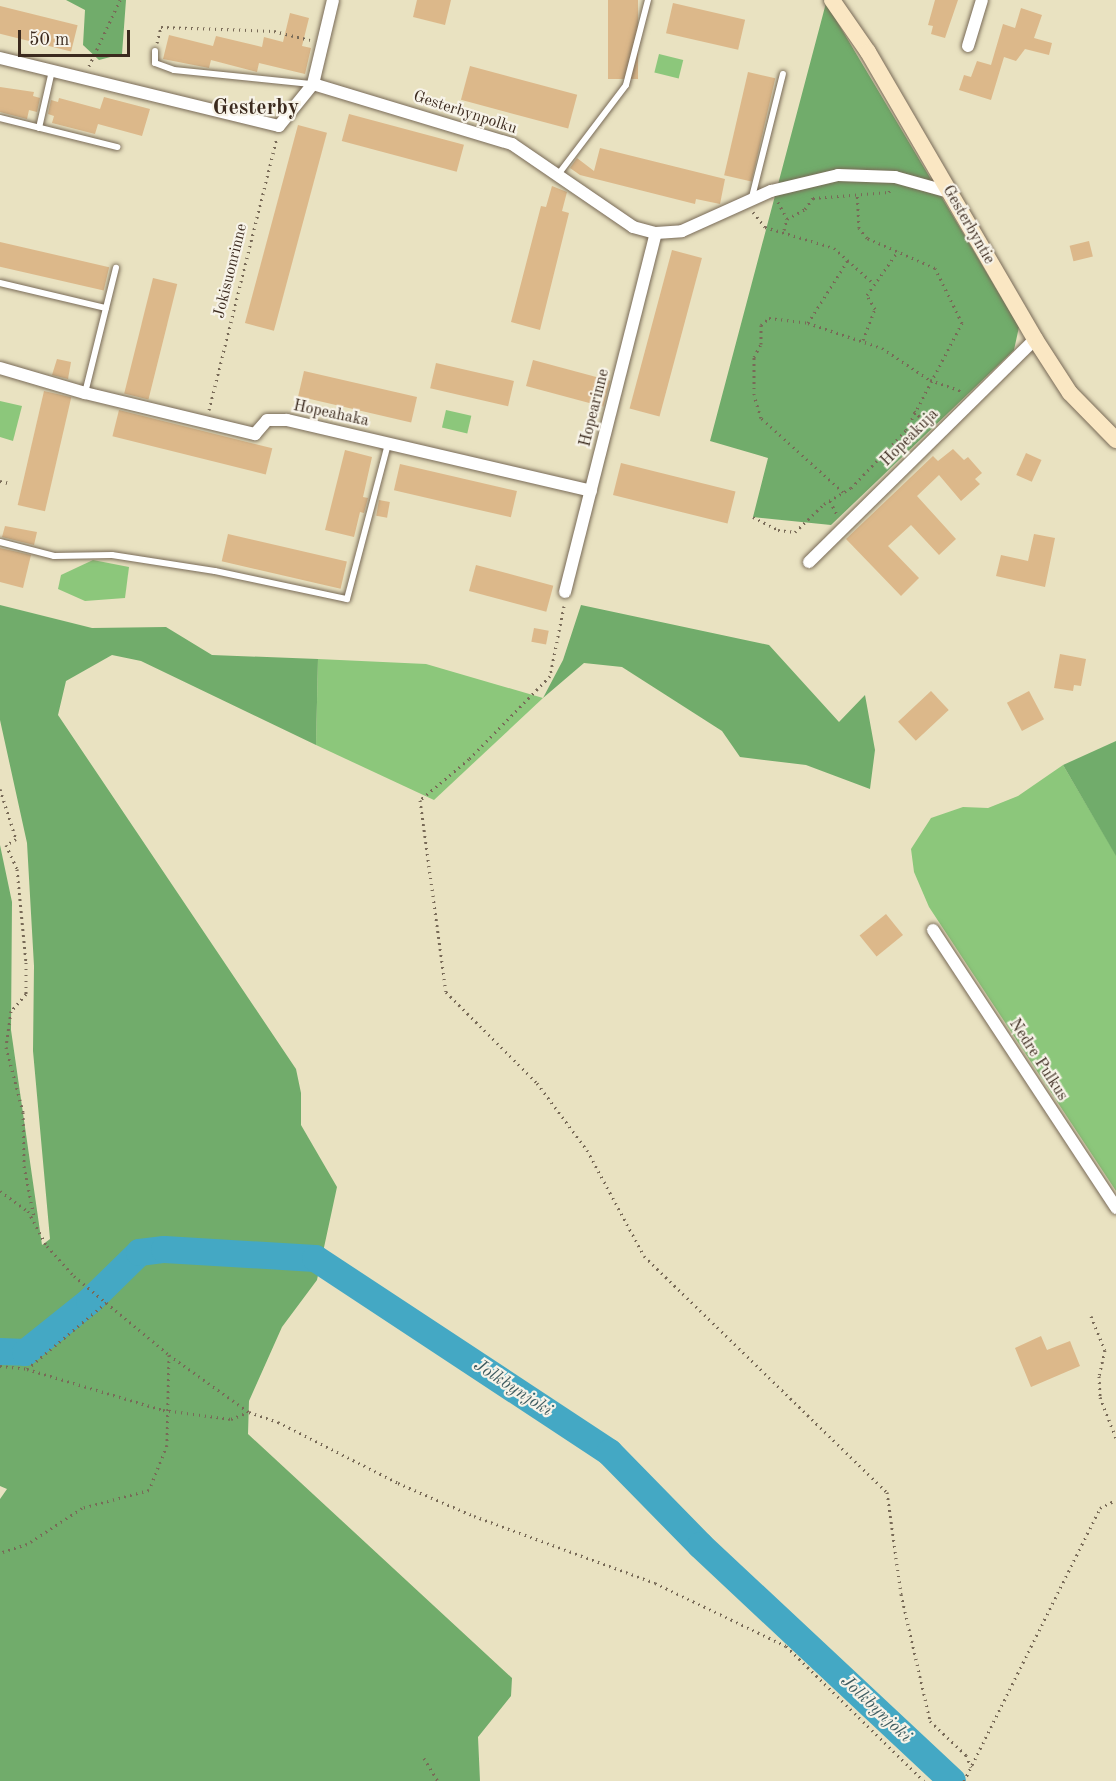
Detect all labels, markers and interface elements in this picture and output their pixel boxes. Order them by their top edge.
scale bar [21,18,134,56]
text: 50 m [29,31,69,49]
street label: Gesterbynpolku [411,87,519,139]
district label: Gesterby [213,96,299,122]
street label: Gesterbyntie [938,182,998,268]
street label: Jokisuonrinne [210,222,252,320]
street label: Hopearinne [576,367,614,449]
street label: Hopeahaka [291,397,371,431]
street label: Hopeakuja [877,405,943,471]
street label: Nedre Pulkus [1004,1015,1072,1105]
water label: Jolkbynjoki [470,1355,556,1421]
water label: Jolkbynjoki [836,1671,916,1747]

